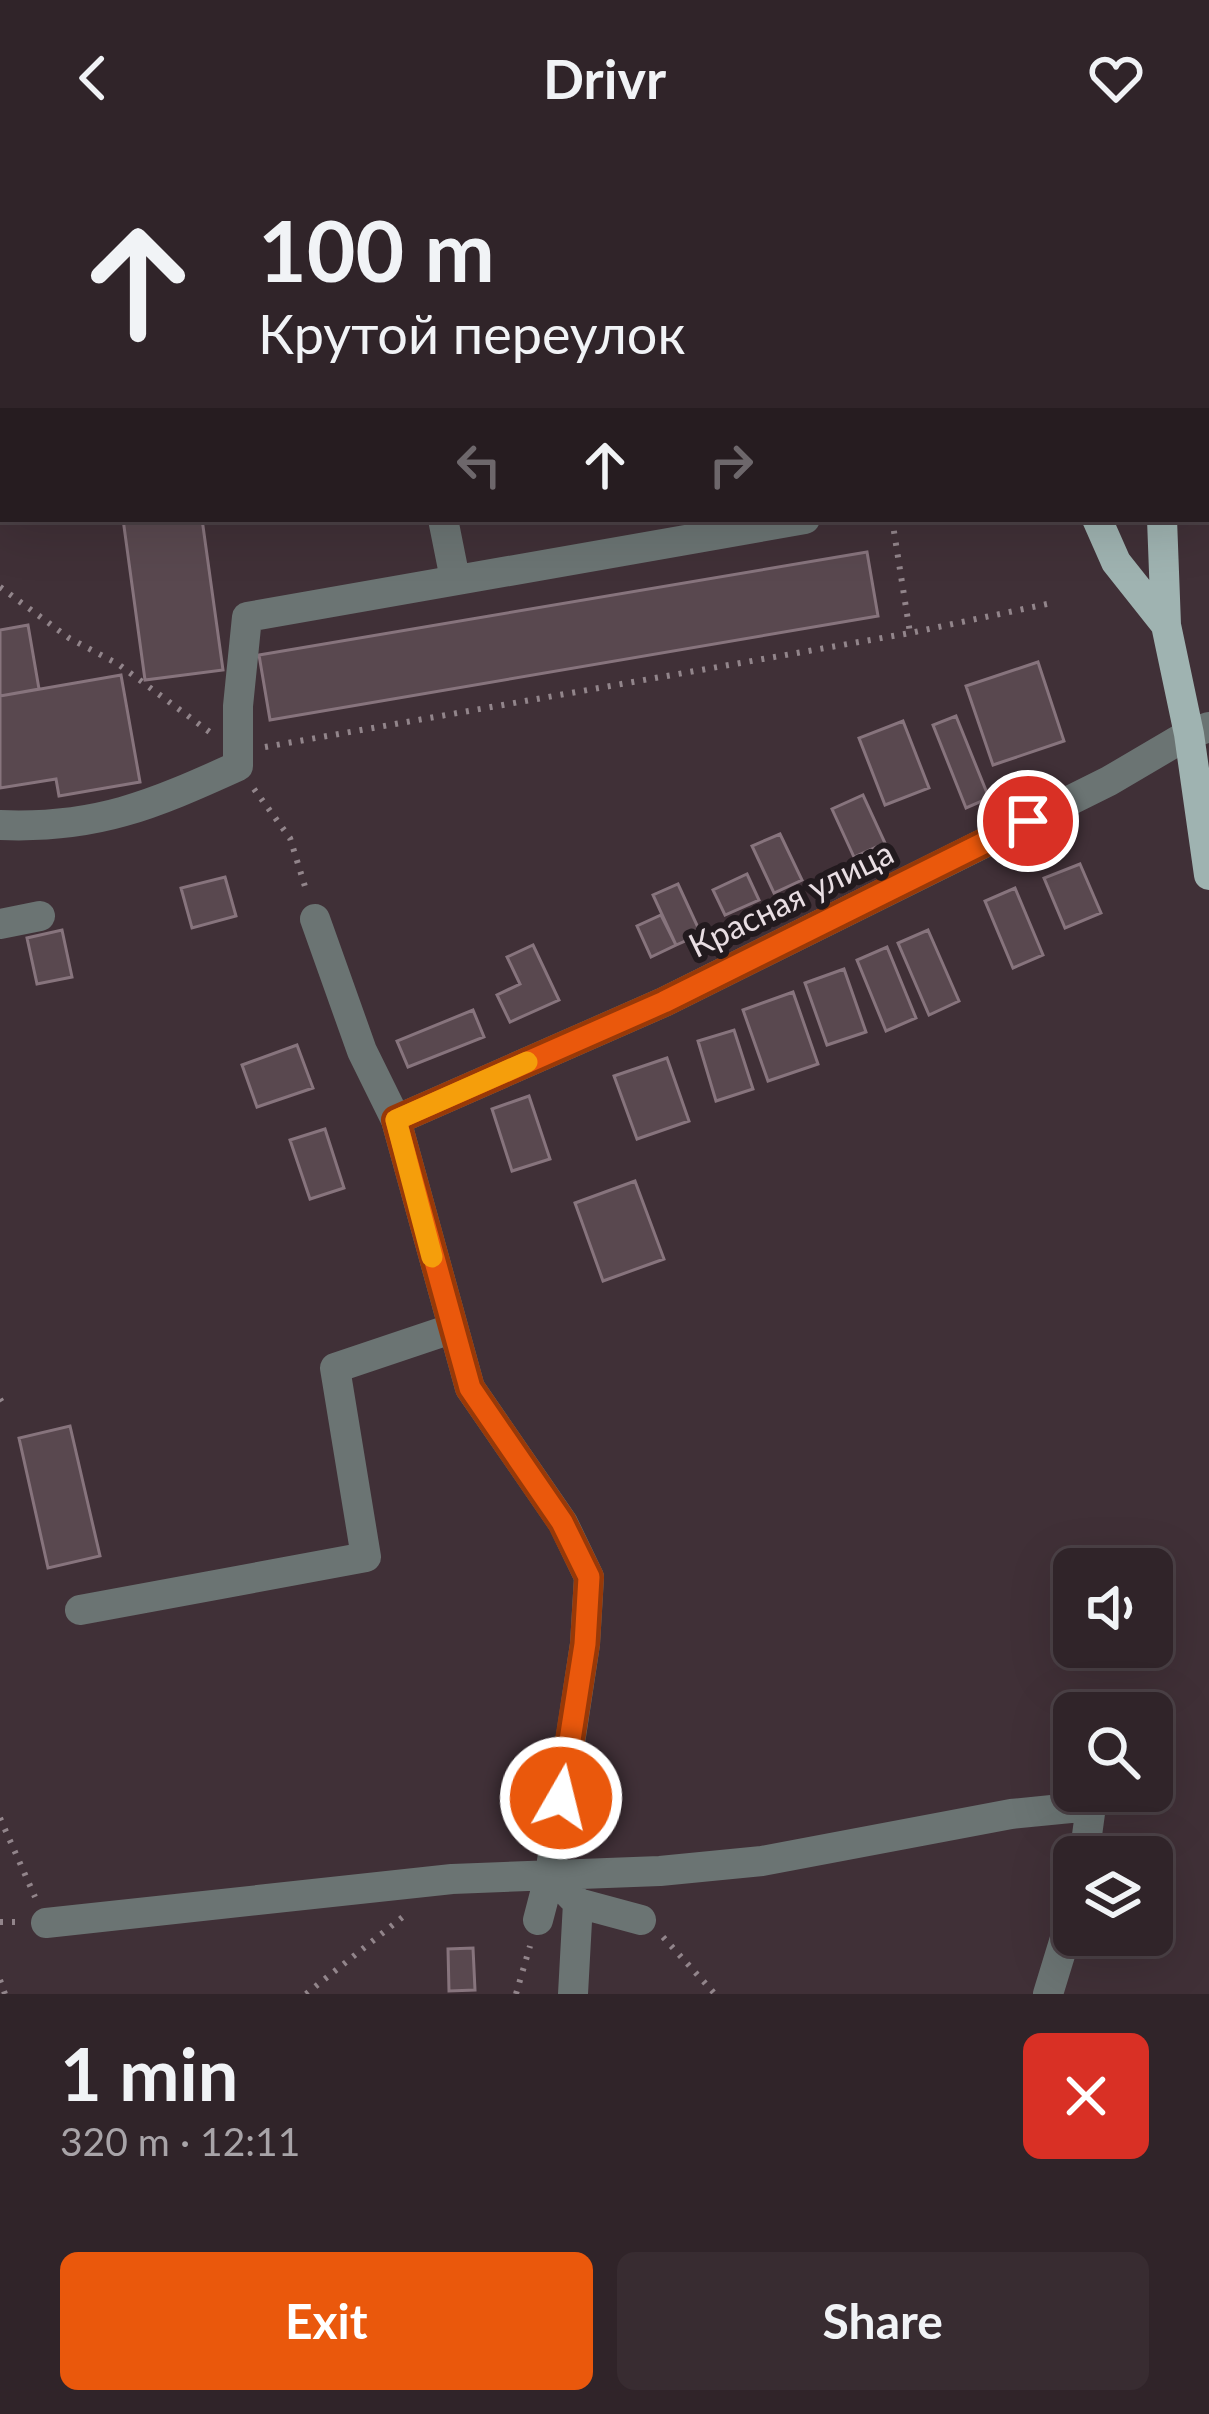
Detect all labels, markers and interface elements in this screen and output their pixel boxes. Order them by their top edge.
icon: back [60,45,126,111]
icon: heart [1083,45,1149,111]
text: Drivr [543,46,666,111]
text: 100 m [258,199,495,300]
icon: ahead [60,204,216,360]
text: Крутой переулок [258,301,685,366]
icon: left [446,432,512,498]
icon: ahead [572,432,638,498]
icon: right [698,432,764,498]
pin [977,770,1079,872]
icon: arrive [995,788,1061,854]
street label: Красная улица [682,831,899,965]
map controls [1053,1548,1173,1956]
button: sound [1053,1548,1173,1668]
button: search [1053,1692,1173,1812]
position arrow [498,1735,624,1861]
button: layers [1053,1836,1173,1956]
text: 1 min [60,2030,238,2116]
button: close [1023,2033,1149,2159]
text: 320 m · 12:11 [60,2118,300,2164]
button: Exit [60,2252,593,2390]
button: Share [617,2252,1149,2390]

